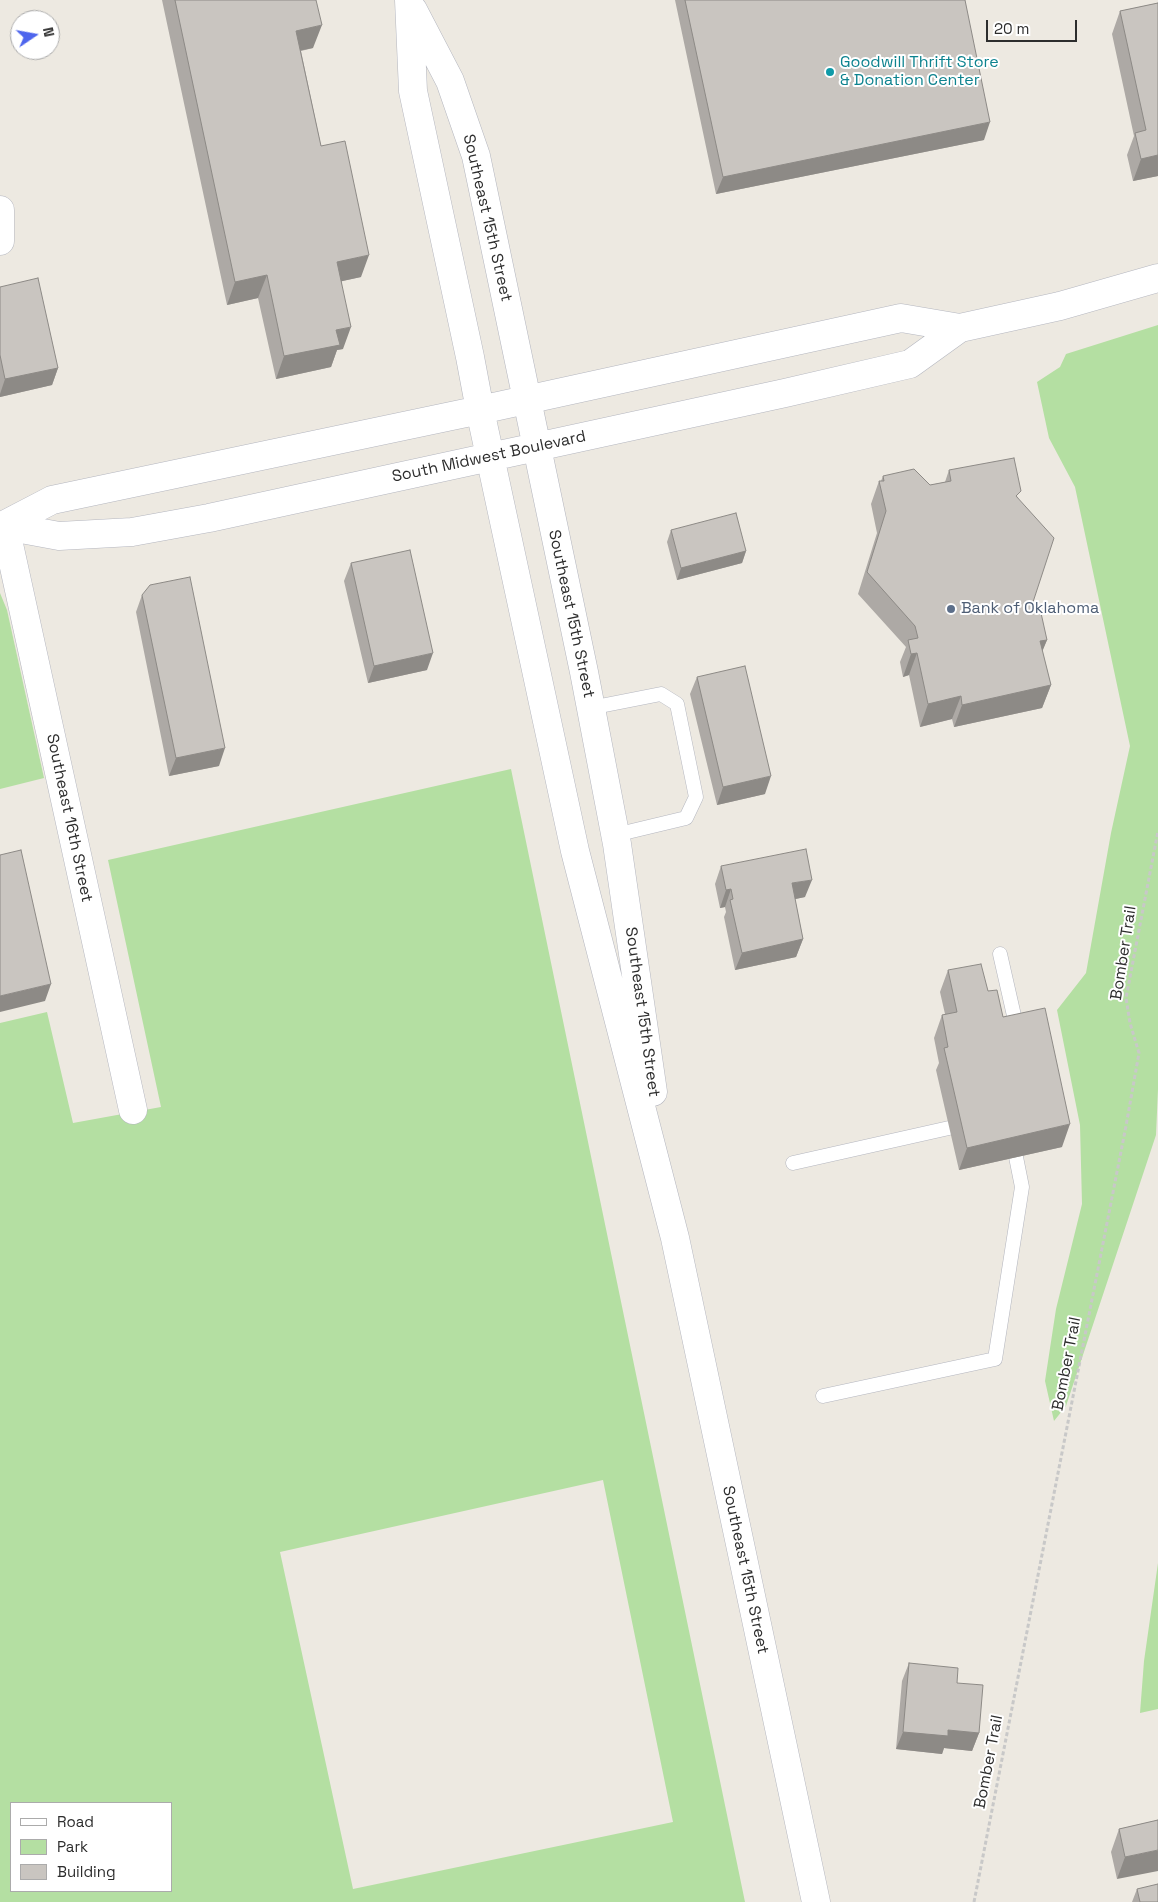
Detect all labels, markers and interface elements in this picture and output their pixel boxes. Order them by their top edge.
north arrow [10,10,60,60]
scale bar [988,10,1079,42]
text: 20 m [994,19,1029,38]
text: N [39,26,58,39]
place label: Goodwill Thrift Store & Donation Center [840,53,999,91]
marker: Goodwill Thrift Store & Donation Center [824,66,836,78]
street label: Southeast 15th Street [458,132,516,304]
street label: South Midwest Boulevard [390,427,588,487]
street label: Southeast 15th Street [544,528,598,700]
place label: Bank of Oklahoma [961,599,1099,619]
marker: Bank of Oklahoma [945,603,957,615]
street label: Southeast 16th Street [42,732,96,904]
street label: Bomber Trail [1107,905,1141,1001]
street label: Southeast 15th Street [621,926,663,1098]
street label: Bomber Trail [1048,1315,1086,1413]
street label: Southeast 15th Street [718,1484,772,1656]
street label: Bomber Trail [970,1713,1008,1811]
legend [10,1802,172,1892]
text: Road [57,1812,94,1831]
text: Park [57,1837,88,1856]
text: Building [57,1862,116,1881]

